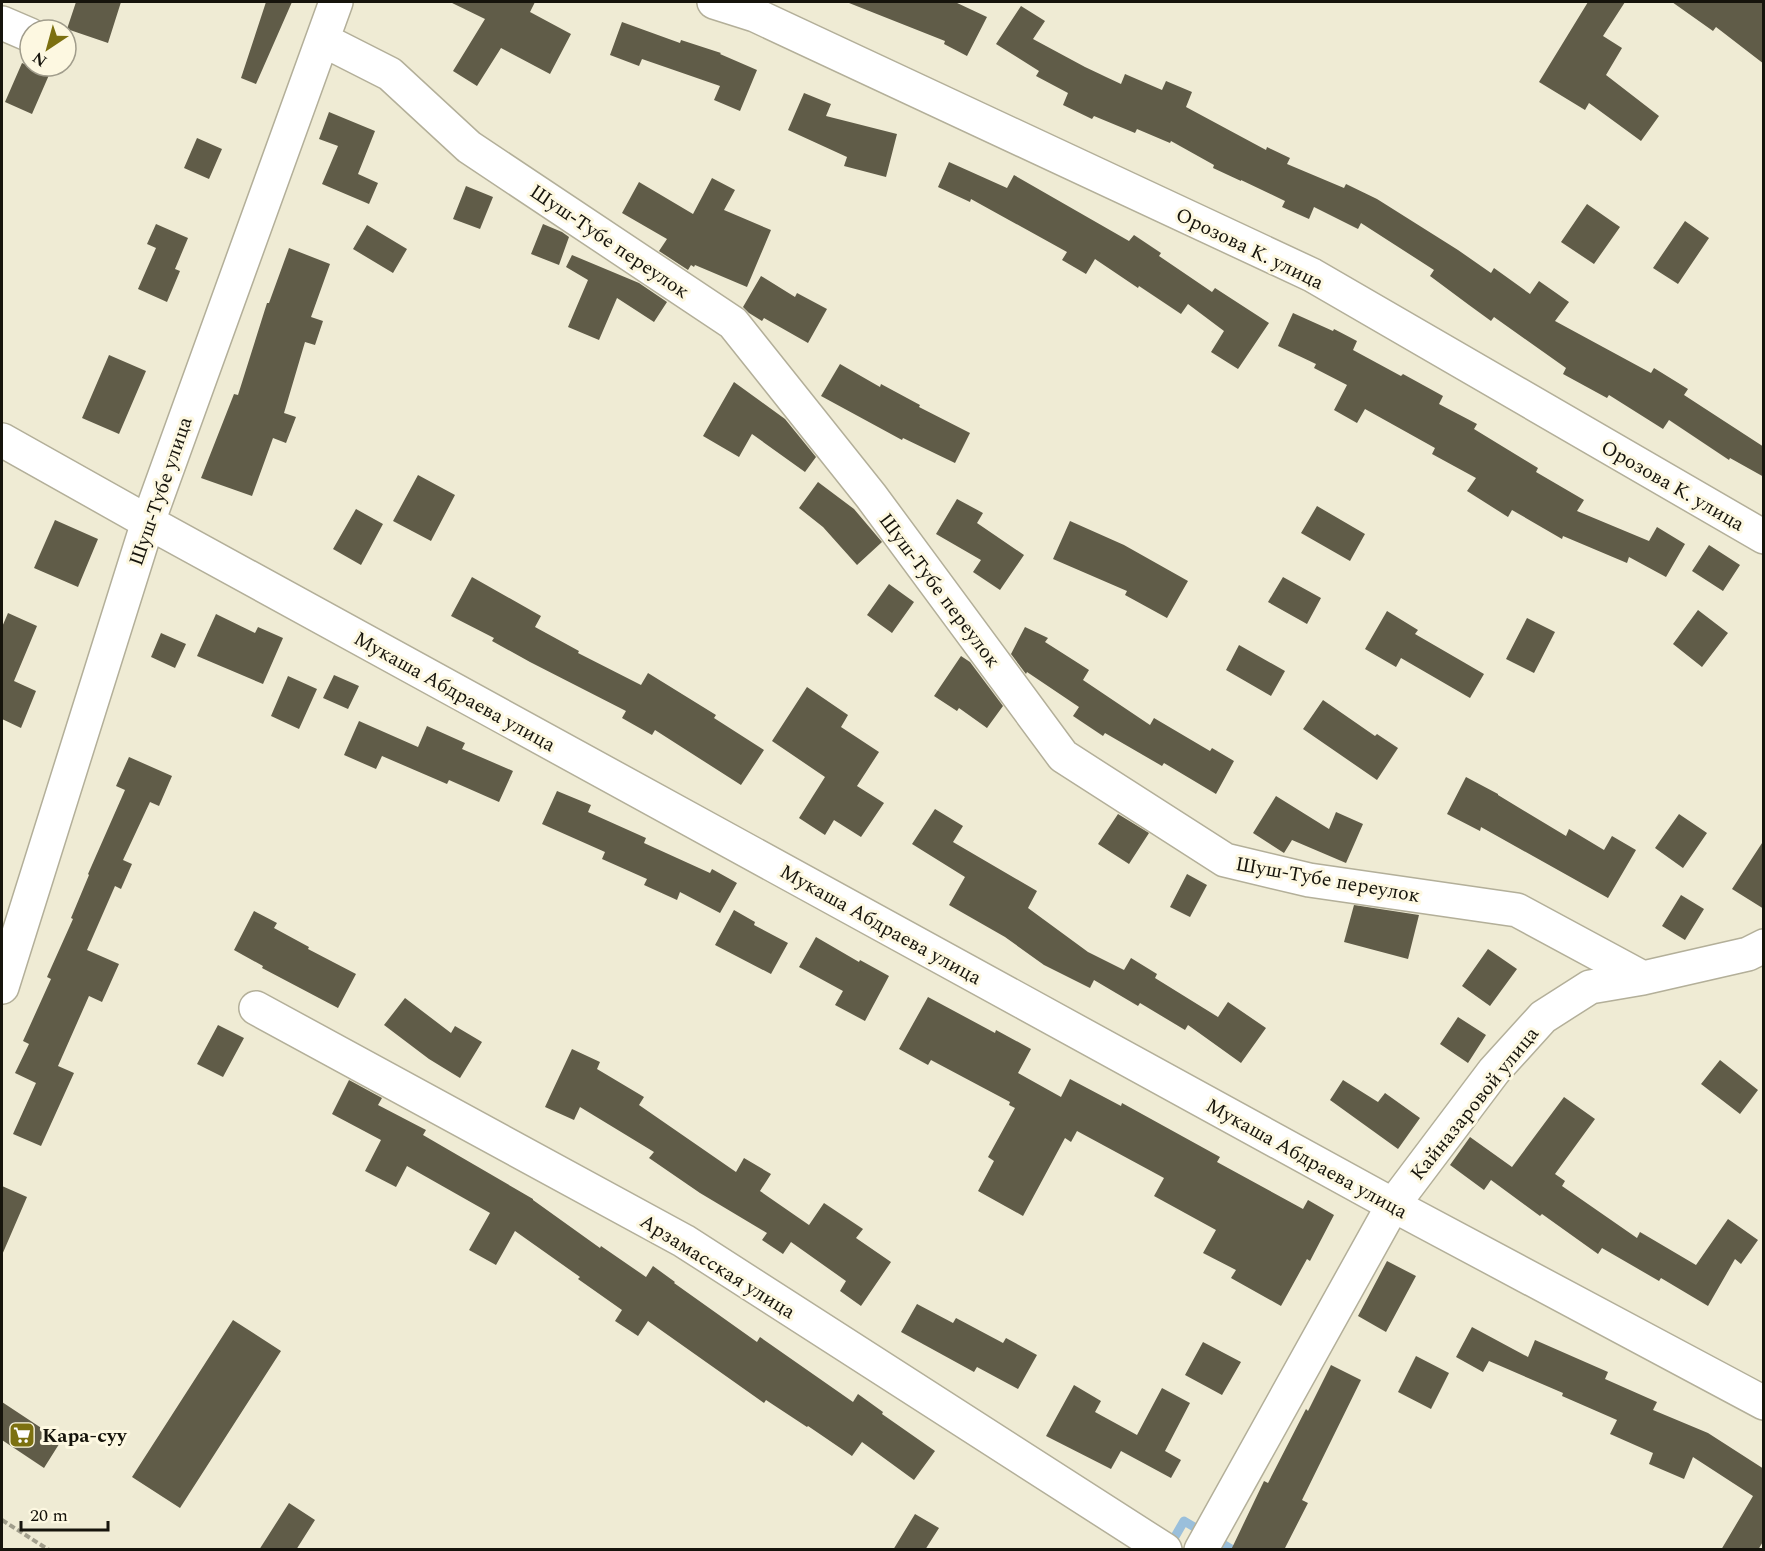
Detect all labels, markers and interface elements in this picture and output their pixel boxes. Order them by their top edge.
north arrow [18,18,78,78]
text: N [27,46,52,73]
street label: Шуш-Тубе переулок [524,177,695,307]
street label: Орозова К. улица [1170,200,1329,298]
street label: Шуш-Тубе улица [121,412,201,570]
street label: Орозова К. улица [1595,432,1750,539]
street label: Шуш-Тубе переулок [871,507,1007,674]
street label: Мукаша Абдраева улица [348,624,561,760]
street label: Шуш-Тубе переулок [1233,849,1422,911]
street label: Мукаша Абдраева улица [774,857,987,993]
street label: Кайназаровой улица [1403,1020,1547,1187]
street label: Мукаша Абдраева улица [1200,1091,1413,1227]
street label: Арзамасская улица [634,1207,801,1327]
supermarket icon: Кара-суу [7,1420,37,1450]
place label: Кара-суу [42,1421,128,1451]
scale bar [21,1494,108,1532]
text: 20 m [30,1502,68,1529]

